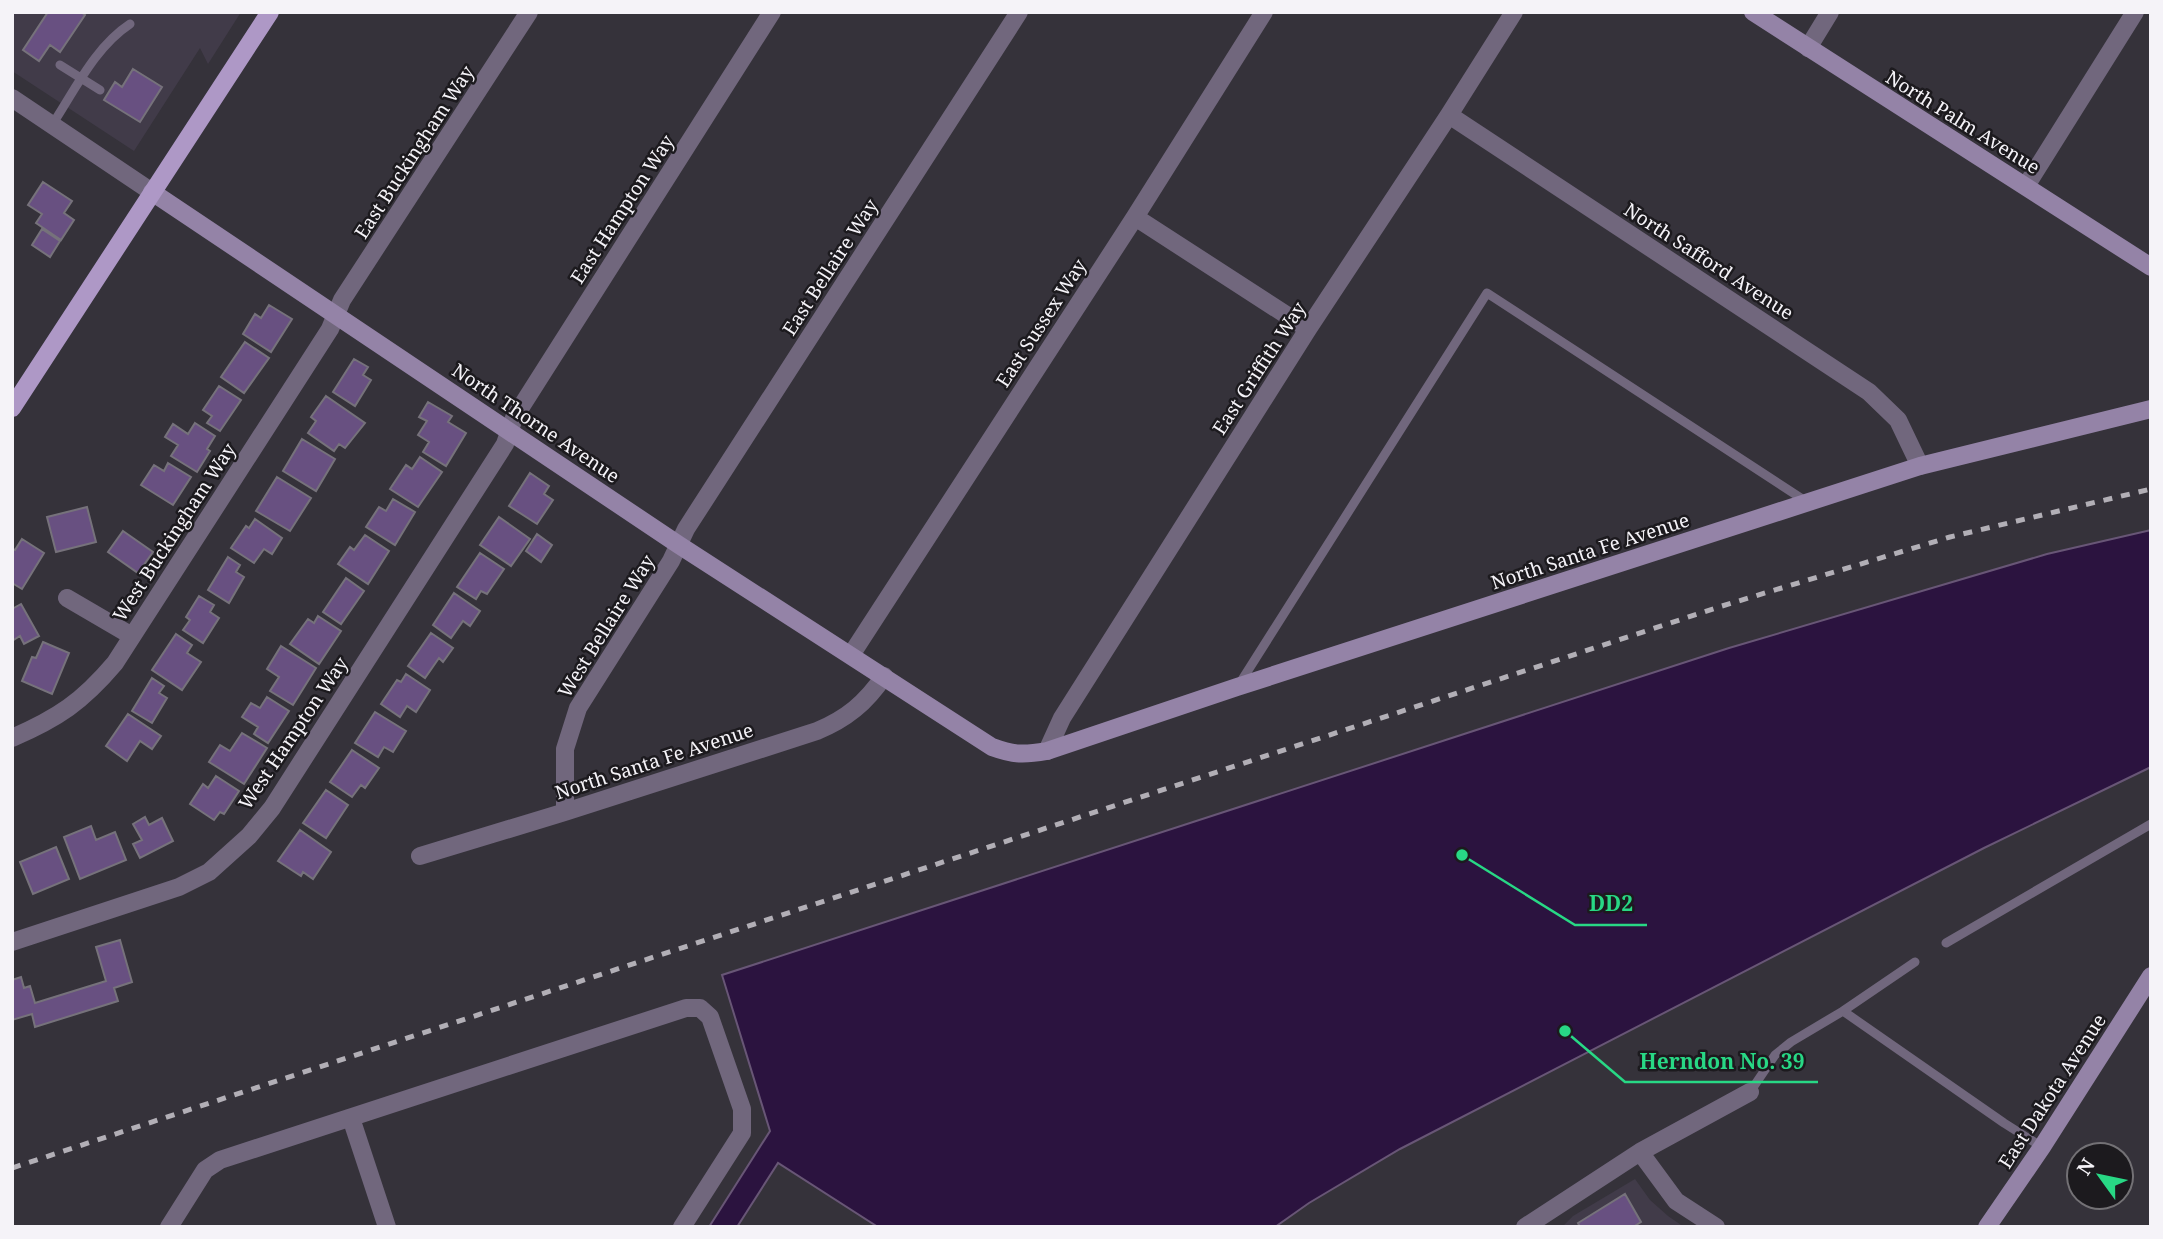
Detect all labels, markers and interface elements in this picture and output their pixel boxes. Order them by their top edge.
street label: East Buckingham Way [348,60,480,244]
street label: North Palm Avenue [1881,64,2045,180]
street label: East Hampton Way [564,129,680,288]
street label: East Bellaire Way [776,194,884,340]
street label: North Safford Avenue [1619,196,1799,326]
street label: East Sussex Way [990,254,1092,392]
street label: East Griffith Way [1206,296,1312,440]
street label: North Thorne Avenue [447,357,625,489]
street label: West Buckingham Way [106,438,242,626]
street label: North Santa Fe Avenue [1487,507,1693,595]
street label: West Bellaire Way [552,549,661,702]
street label: West Hampton Way [232,651,354,814]
street label: North Santa Fe Avenue [551,717,757,805]
callout: DD2 [1575,883,1647,925]
text: DD2 [1589,889,1633,917]
street label: East Dakota Avenue [1992,1009,2112,1173]
callout: Herndon No. 39 [1625,1040,1818,1082]
text: Herndon No. 39 [1640,1047,1805,1075]
north arrow [2065,1141,2135,1211]
text: N [2071,1153,2101,1180]

